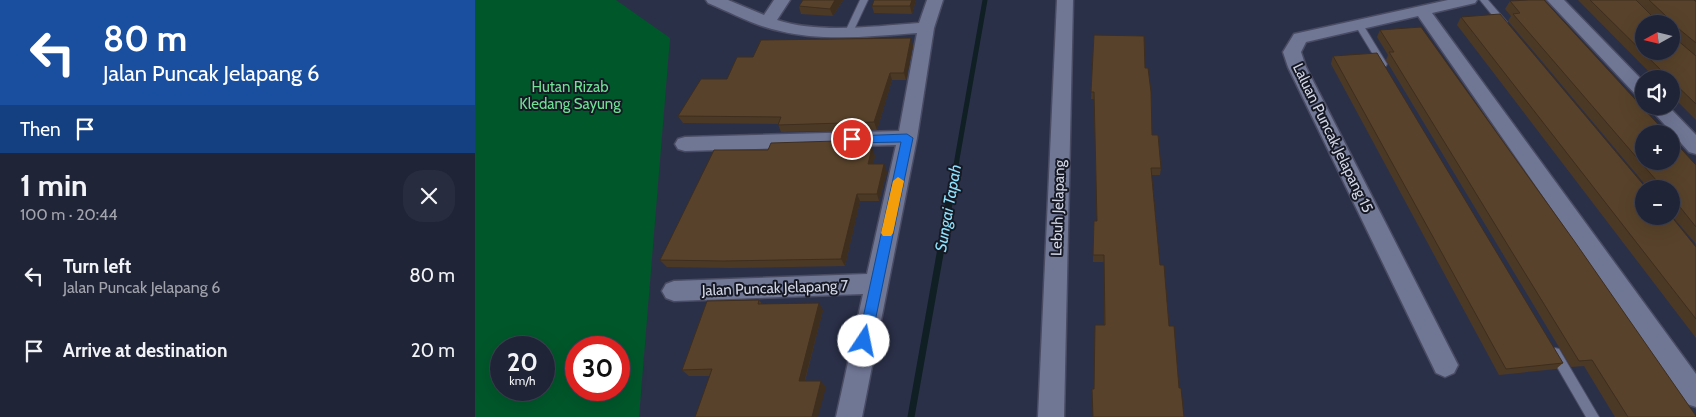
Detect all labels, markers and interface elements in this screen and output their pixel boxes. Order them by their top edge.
north arrow [1635,15,1680,60]
map controls [1635,15,1680,225]
text: 80 m [103,17,187,60]
icon: left [20,20,85,85]
text: Jalan Puncak Jelapang 6 [103,60,319,87]
street label: Laluan Puncak Jelapang 15 [1289,60,1377,216]
button: sound [1635,70,1680,115]
park label: Hutan Rizab Kledang Sayung [519,78,621,113]
icon: arrive [71,115,99,143]
text: Then [20,118,61,141]
pin [831,118,873,160]
icon: arrive [838,125,866,153]
button: + [1635,125,1680,170]
street label: Lebuh Jelapang [1047,159,1069,256]
water label: Sungai Tapah [931,163,965,253]
text: 1 min [20,167,88,204]
button: close [403,170,455,222]
button: − [1635,180,1680,225]
text: 100 m · 20:44 [20,205,118,224]
text: Turn left [63,255,131,278]
icon: left [20,262,48,290]
text: 80 m [409,264,455,287]
street label: Jalan Puncak Jelapang 7 [700,276,849,300]
text: Jalan Puncak Jelapang 6 [63,278,220,297]
position arrow [837,314,889,366]
speed limit sign: 30 [565,336,630,401]
icon: arrive [20,337,48,365]
text: Arrive at destination [63,339,227,362]
text: 20 m [411,339,455,362]
text: 20 [507,347,538,377]
text: km/h [509,373,536,388]

